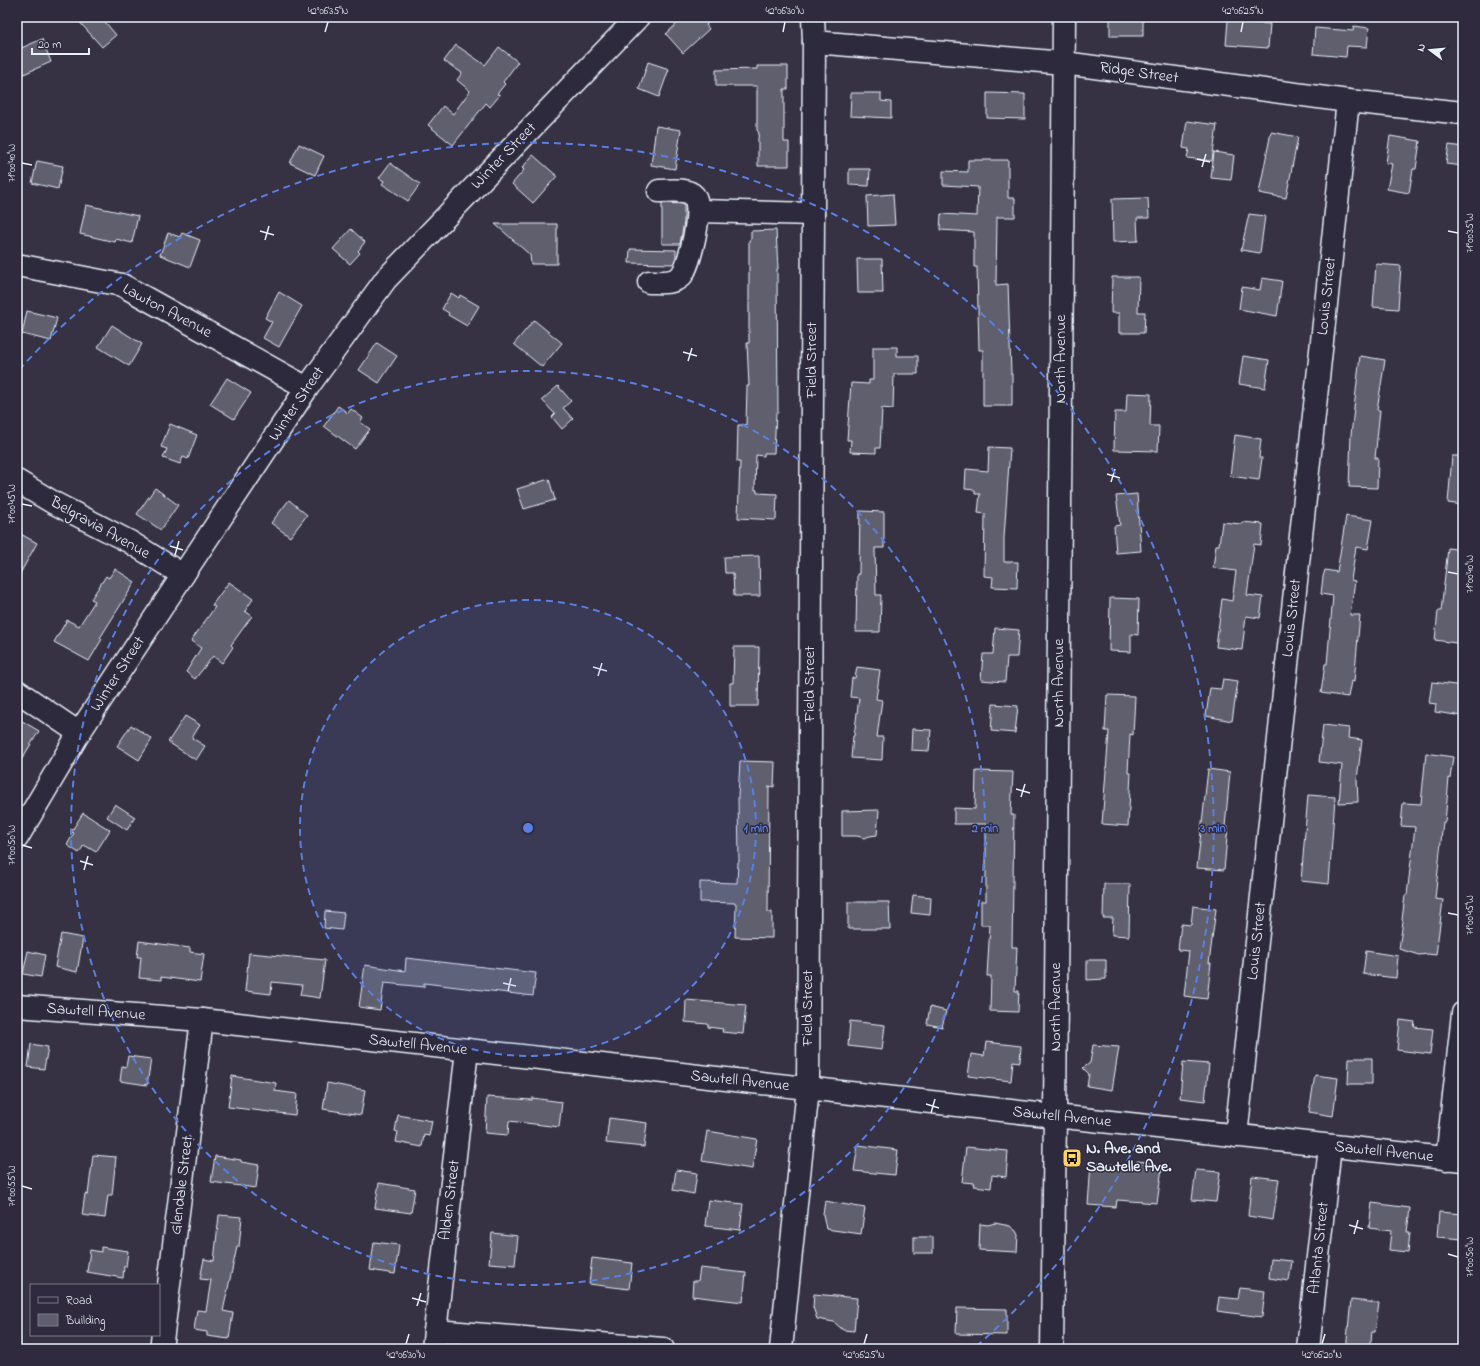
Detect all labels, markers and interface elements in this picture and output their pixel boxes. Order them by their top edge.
text: 42°06'35"N [308,4,348,19]
text: 42°06'30"N [765,4,805,19]
text: 42°06'25"N [1222,4,1264,19]
scale bar [32,30,89,56]
north arrow [1410,30,1450,70]
text: 20 m [38,36,61,54]
text: N [1413,42,1430,53]
street label: Ridge Street [1098,56,1181,90]
street label: Winter Street [466,116,543,195]
text: 71°00'40"W [5,144,20,182]
text: 71°00'35"W [1463,213,1478,253]
street label: Louis Street [1311,255,1343,336]
street label: Lawton Avenue [118,277,217,345]
street label: North Avenue [1049,314,1073,403]
street label: Field Street [800,321,824,399]
street label: Winter Street [263,361,331,446]
text: 71°00'45"W [5,484,20,524]
street label: Belgravia Avenue [45,490,155,566]
text: 71°00'40"W [1463,555,1478,593]
street label: Louis Street [1276,577,1308,658]
street label: Winter Street [85,631,152,717]
street label: North Avenue [1047,638,1071,727]
street label: Field Street [798,645,822,723]
text: 1 min [744,820,768,838]
text: 2 min [971,820,998,838]
text: 3 min [1199,820,1226,838]
centre of rings [521,821,535,835]
text: 71°00'50"W [5,825,20,865]
text: 71°00'45"W [1463,895,1478,935]
street label: Louis Street [1241,900,1273,981]
street label: North Avenue [1044,962,1068,1051]
street label: Field Street [796,969,820,1047]
street label: Sawtell Avenue [46,997,147,1027]
street label: Sawtell Avenue [367,1028,469,1062]
street label: Sawtell Avenue [689,1064,791,1098]
street label: Sawtell Avenue [1011,1100,1113,1134]
street label: Glendale Street [164,1134,200,1236]
street label: Sawtell Avenue [1333,1135,1435,1169]
place label: N. Ave. and Sawtelle Ave. [1086,1137,1172,1179]
bus stop icon: N. Ave. and Sawtelle Ave. [1061,1147,1083,1169]
street label: Alden Street [433,1158,467,1242]
text: 71°00'55"W [5,1165,20,1207]
street label: Atlanta Street [1302,1200,1336,1295]
text: 71°00'50"W [1463,1237,1478,1277]
legend [30,1284,160,1336]
text: Road [66,1292,92,1310]
text: Building [65,1312,105,1331]
text: 42°06'30"N [386,1348,426,1363]
text: 42°06'25"N [843,1348,885,1363]
text: 42°06'20"N [1302,1348,1342,1363]

